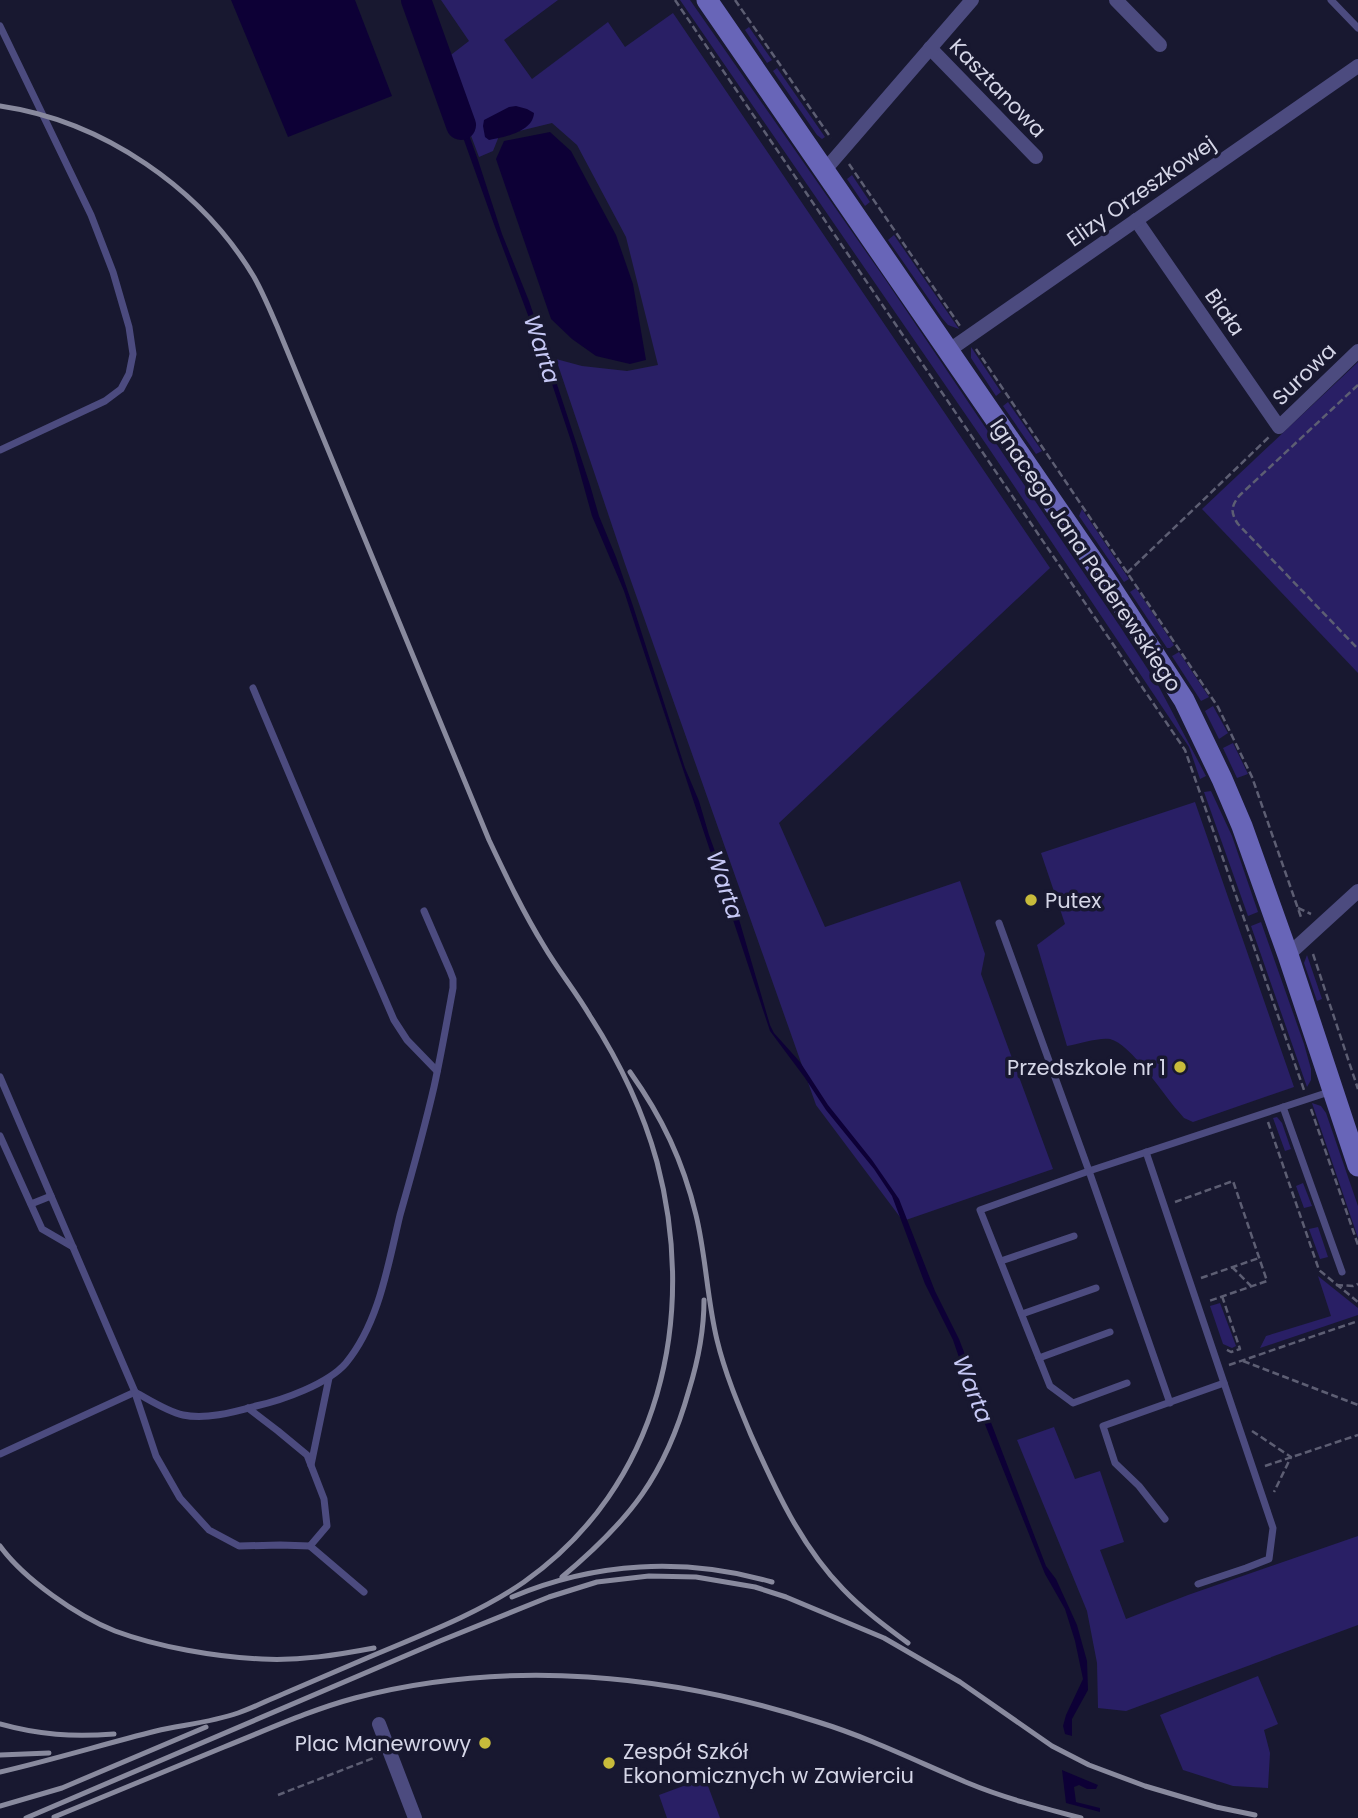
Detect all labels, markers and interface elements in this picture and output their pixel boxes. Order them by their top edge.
street label: Kasztanowa [943,32,1053,144]
street label: Elizy Orzeszkowej [1061,129,1221,253]
street label: Biała [1198,283,1252,341]
water label: Warta [516,311,568,387]
street label: Surowa [1266,336,1342,412]
street label: Ignacego Jana Paderewskiego [983,413,1189,697]
water label: Warta [698,846,752,924]
place label: Putex [1045,886,1101,915]
marker: Putex [1023,892,1039,908]
place label: Przedszkole nr 1 [1007,1053,1166,1082]
marker: Przedszkole nr 1 [1172,1059,1188,1075]
water label: Warta [945,1350,1001,1428]
place label: Plac Manewrowy [295,1729,471,1758]
marker: Plac Manewrowy [477,1735,493,1751]
place label: Zespół Szkół Ekonomicznych w Zawierciu [623,1737,914,1790]
marker: Zespół Szkół Ekonomicznych w Zawierciu [601,1755,617,1771]

